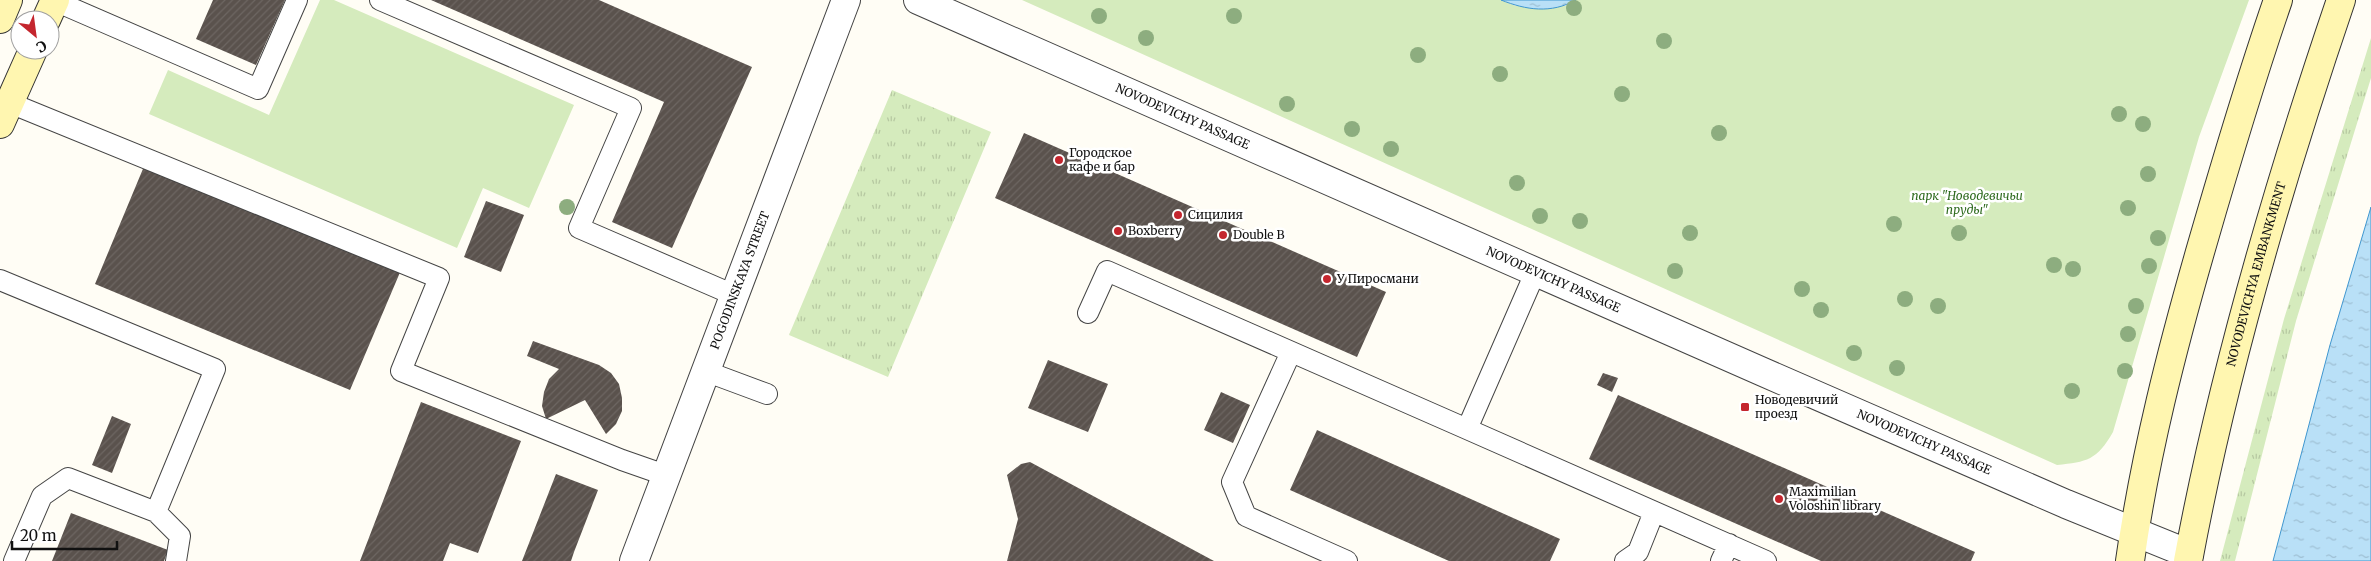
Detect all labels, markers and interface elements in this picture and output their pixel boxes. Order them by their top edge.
north arrow [10,10,60,60]
text: С [33,36,50,56]
street label: NOVODEVICHY PASSAGE [1113,80,1252,152]
place label: Городское кафе и бар [1069,145,1135,174]
marker: Городское кафе и бар [1053,154,1065,166]
street label: NOVODEVICHYA EMBANKMENT [2223,179,2289,368]
park label: парк "Новодевичьи пруды" [1911,188,2023,217]
place label: Сицилия [1188,207,1243,222]
street label: POGODINSKAYA STREET [707,208,773,351]
marker: Сицилия [1172,209,1184,221]
place label: Boxberry [1128,223,1182,238]
marker: Boxberry [1112,225,1124,237]
place label: Double B [1233,227,1285,242]
marker: Double B [1217,229,1229,241]
street label: NOVODEVICHY PASSAGE [1484,243,1623,315]
place label: У Пиросмани [1336,271,1419,286]
marker: У Пиросмани [1321,273,1333,285]
place label: Новодевичий проезд [1755,392,1838,421]
marker: Новодевичий проезд [1739,401,1751,413]
street label: NOVODEVICHY PASSAGE [1855,406,1994,478]
place label: Maximilian Voloshin library [1788,484,1881,513]
marker: Maximilian Voloshin library [1773,493,1785,505]
scale bar [12,518,118,550]
text: 20 m [20,526,57,545]

